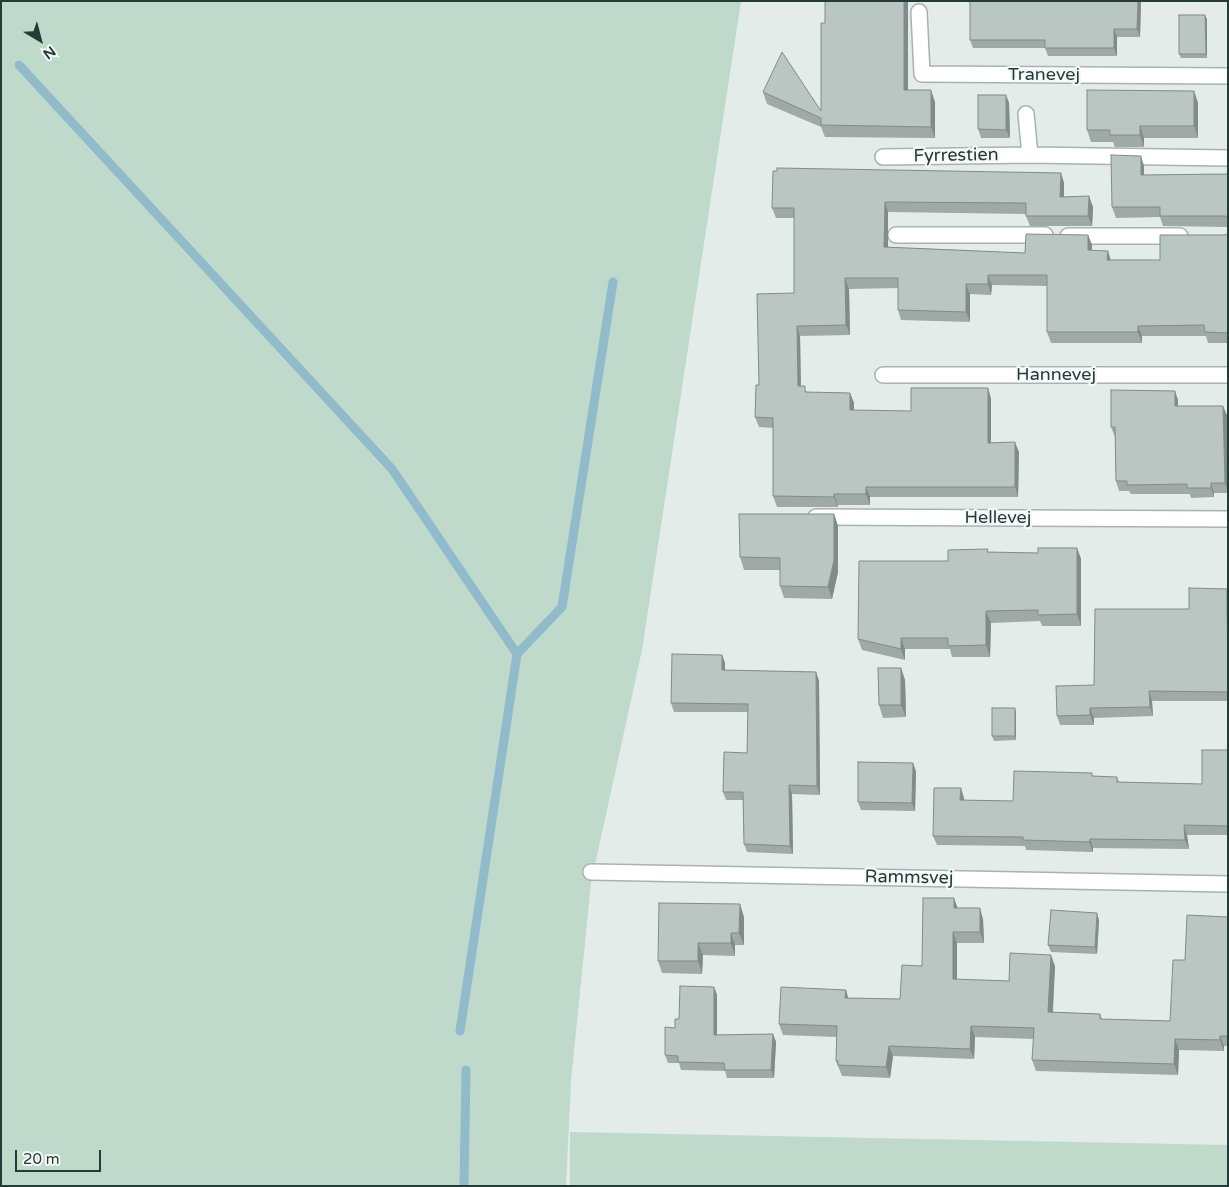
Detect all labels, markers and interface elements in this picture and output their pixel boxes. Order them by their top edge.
north arrow [15,15,65,65]
text: N [40,42,59,63]
street label: Tranevej [1008,64,1080,86]
street label: Fyrrestien [913,144,999,168]
street label: Hannevej [1016,364,1096,386]
street label: Hellevej [965,507,1031,529]
street label: Rammsvej [864,866,954,890]
scale bar [18,1140,104,1172]
text: 20 m [23,1150,60,1168]

